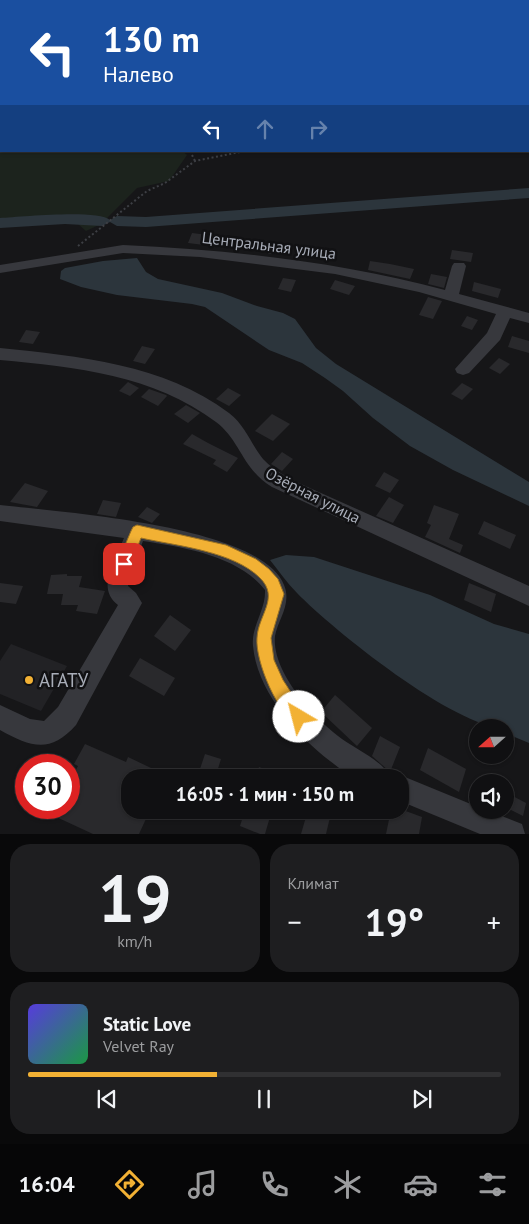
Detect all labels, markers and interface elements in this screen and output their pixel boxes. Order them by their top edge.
text: 130 m [103,16,200,62]
icon: left [20,20,85,85]
text: Налево [103,60,174,88]
icon: left [198,115,226,143]
icon: ahead [251,115,279,143]
icon: right [304,115,332,143]
street label: Центральная улица [201,227,337,263]
street label: Озёрная улица [262,462,364,528]
pin [103,543,145,585]
icon: arrive [110,550,138,578]
place label: АГАТУ [39,668,89,692]
marker: АГАТУ [23,674,35,686]
position arrow [272,690,324,742]
north arrow [469,719,514,764]
map controls [469,719,514,819]
speed limit sign: 30 [15,754,80,819]
button: sound [469,774,514,819]
text: 16:05 · 1 мин · 150 m [176,782,354,806]
text: 19 [98,856,172,940]
text: Климат [288,873,339,893]
text: 19° [364,897,424,946]
text: − [288,903,302,940]
text: + [487,903,501,940]
text: km/h [117,931,152,951]
text: Static Love [103,1012,191,1036]
text: Velvet Ray [103,1036,174,1056]
icon: previous [93,1085,121,1113]
icon: pause [250,1085,278,1113]
icon: next [408,1085,436,1113]
icon: directions [112,1167,147,1202]
icon: music [185,1167,220,1202]
icon: phone [257,1167,292,1202]
icon: climate [330,1167,365,1202]
icon: car [403,1167,438,1202]
icon: filters [475,1167,510,1202]
text: 16:04 [19,1170,75,1198]

